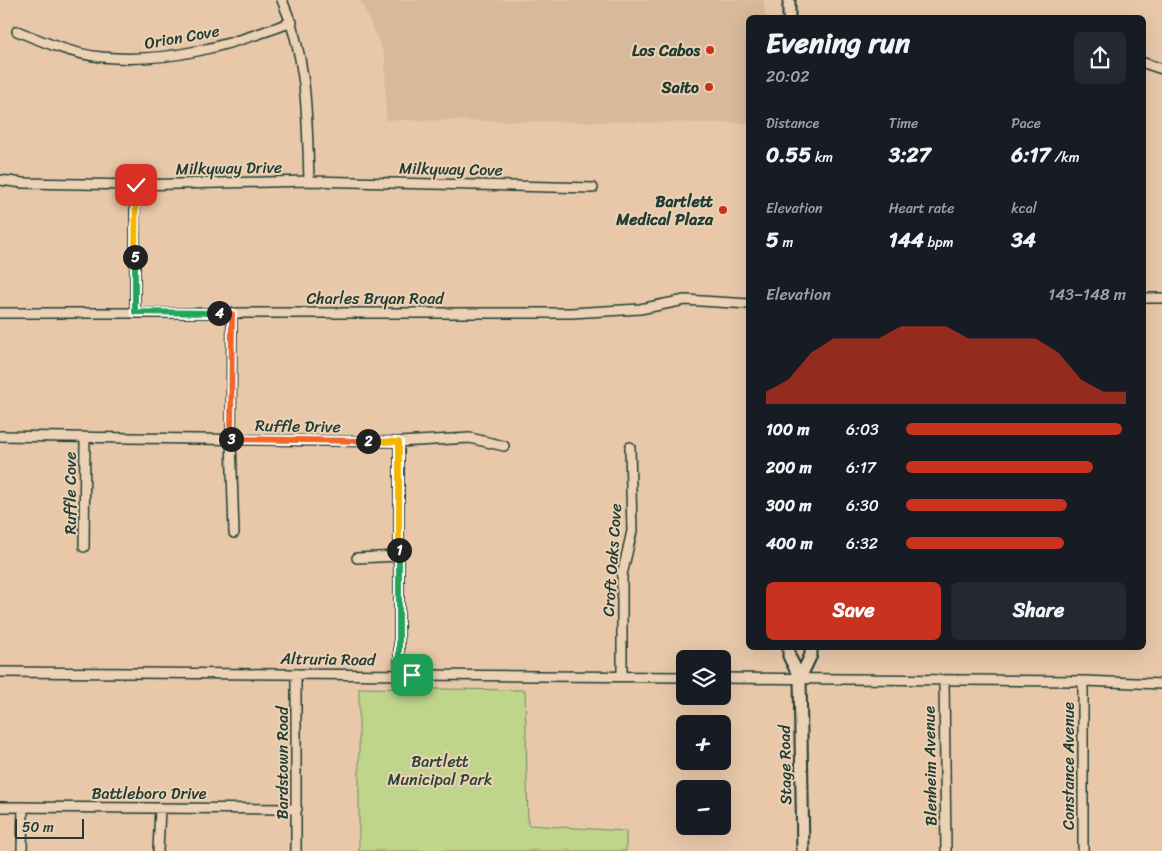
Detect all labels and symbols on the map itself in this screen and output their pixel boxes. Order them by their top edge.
street label: Orion Cove [142,16,222,58]
place label: Los Cabos [632,36,700,65]
marker: Los Cabos [704,44,716,56]
place label: Saito [661,73,699,102]
marker: Saito [703,81,715,93]
street label: Milkyway Drive [176,153,282,183]
street label: Milkyway Cove [399,154,503,184]
pin [115,164,157,206]
place label: Bartlett Medical Plaza [615,187,714,234]
marker: Bartlett Medical Plaza [717,204,729,216]
pin: 5 [122,244,148,270]
street label: Charles Bryan Road [306,284,445,313]
pin: 4 [206,300,232,326]
street label: Ruffle Drive [255,411,341,441]
pin: 3 [218,426,244,452]
pin: 2 [356,428,380,454]
street label: Ruffle Cove [56,452,85,534]
street label: Croft Oaks Cove [594,502,630,618]
pin: 1 [386,538,412,562]
street label: Altruria Road [279,644,377,674]
pin [391,654,433,696]
street label: Constance Avenue [1054,702,1083,830]
street label: Bardstown Road [268,705,297,819]
street label: Blenheim Avenue [914,705,946,826]
street label: Stage Road [770,723,800,805]
park label: Bartlett Municipal Park [387,747,493,794]
street label: Battleboro Drive [91,779,207,808]
scale bar [15,816,84,839]

